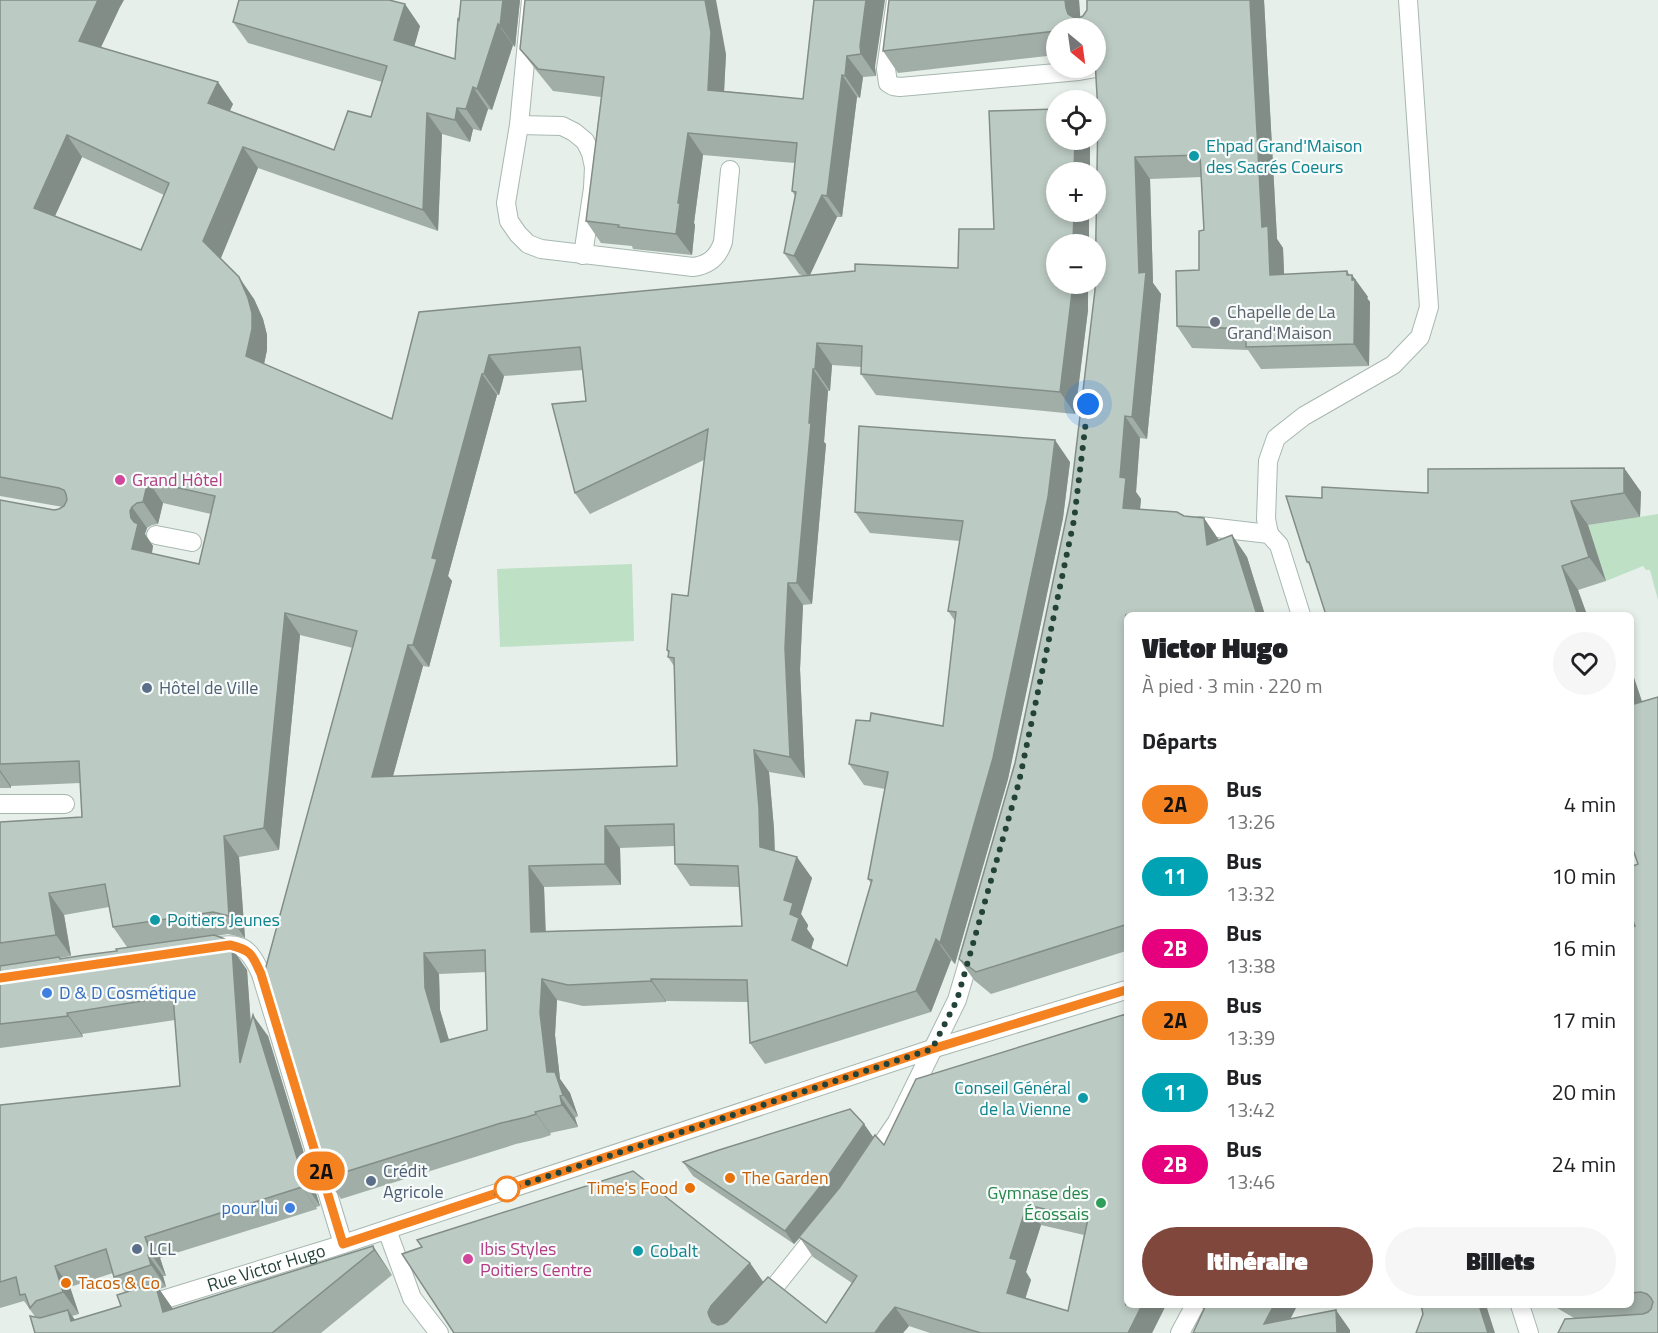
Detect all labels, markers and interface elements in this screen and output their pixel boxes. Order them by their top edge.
north arrow [1046,18,1106,78]
map controls [1046,18,1106,294]
button: locate [1046,90,1106,150]
place label: Ehpad Grand'Maison des Sacrés Coeurs [1206,132,1363,180]
marker: Ehpad Grand'Maison des Sacrés Coeurs [1187,149,1201,163]
button: + [1046,162,1106,222]
button: − [1046,234,1106,294]
place label: Chapelle de La Grand'Maison [1227,298,1336,346]
marker: Chapelle de La Grand'Maison [1208,315,1222,329]
your location [1073,389,1103,419]
place label: Grand Hôtel [132,466,223,493]
marker: Grand Hôtel [113,473,127,487]
text: Victor Hugo [1142,626,1288,669]
button: heart [1553,632,1616,695]
text: À pied · 3 min · 220 m [1142,670,1322,701]
place label: Hôtel de Ville [159,674,258,701]
marker: Hôtel de Ville [140,681,154,695]
text: Départs [1142,724,1217,758]
text: Bus [1226,772,1262,806]
text: 4 min [1564,787,1616,821]
text: 2A [1163,788,1187,820]
text: 13:26 [1226,806,1275,837]
text: Bus [1226,844,1262,878]
text: 10 min [1551,859,1616,893]
text: 11 [1163,860,1187,892]
text: 13:32 [1226,878,1275,909]
place label: Poitiers Jeunes [167,906,280,933]
marker: Poitiers Jeunes [148,913,162,927]
text: Bus [1226,916,1262,950]
text: 16 min [1551,931,1616,965]
text: 2B [1163,932,1187,964]
text: 13:38 [1226,950,1275,981]
place label: D & D Cosmétique [59,979,196,1006]
marker: D & D Cosmétique [40,986,54,1000]
text: Bus [1226,988,1262,1022]
text: 17 min [1551,1003,1616,1037]
text: 2A [1163,1004,1187,1036]
text: 13:39 [1226,1022,1275,1053]
text: Bus [1226,1060,1262,1094]
place label: Conseil Général de la Vienne [954,1074,1071,1122]
text: 20 min [1551,1075,1616,1109]
text: 11 [1163,1076,1187,1108]
marker: Conseil Général de la Vienne [1076,1091,1090,1105]
text: 13:42 [1226,1094,1275,1125]
text: Bus [1226,1132,1262,1166]
text: 24 min [1551,1147,1616,1181]
text: 2B [1163,1148,1187,1180]
line badge: 2A [294,1152,348,1190]
text: 2A [309,1155,333,1187]
place label: Crédit Agricole [383,1157,443,1205]
place label: The Garden [742,1164,829,1191]
text: 13:46 [1226,1166,1275,1197]
marker: The Garden [723,1171,737,1185]
marker: Crédit Agricole [364,1174,378,1188]
place label: Time's Food [587,1174,678,1201]
unlabelled marker [494,1176,520,1202]
place label: Gymnase des Écossais [987,1179,1089,1227]
marker: Time's Food [683,1181,697,1195]
place label: pour lui [222,1194,278,1221]
marker: Gymnase des Écossais [1094,1196,1108,1210]
marker: pour lui [283,1201,297,1215]
button: Itinéraire [1142,1227,1373,1296]
button: Billets [1385,1227,1616,1296]
place label: LCL [149,1235,176,1262]
place label: Ibis Styles Poitiers Centre [480,1235,592,1283]
street label: Rue Victor Hugo [204,1237,329,1298]
place label: Cobalt [650,1237,699,1264]
marker: LCL [130,1242,144,1256]
marker: Cobalt [631,1244,645,1258]
marker: Ibis Styles Poitiers Centre [461,1252,475,1266]
place label: Tacos & Co [78,1269,160,1296]
marker: Tacos & Co [59,1276,73,1290]

